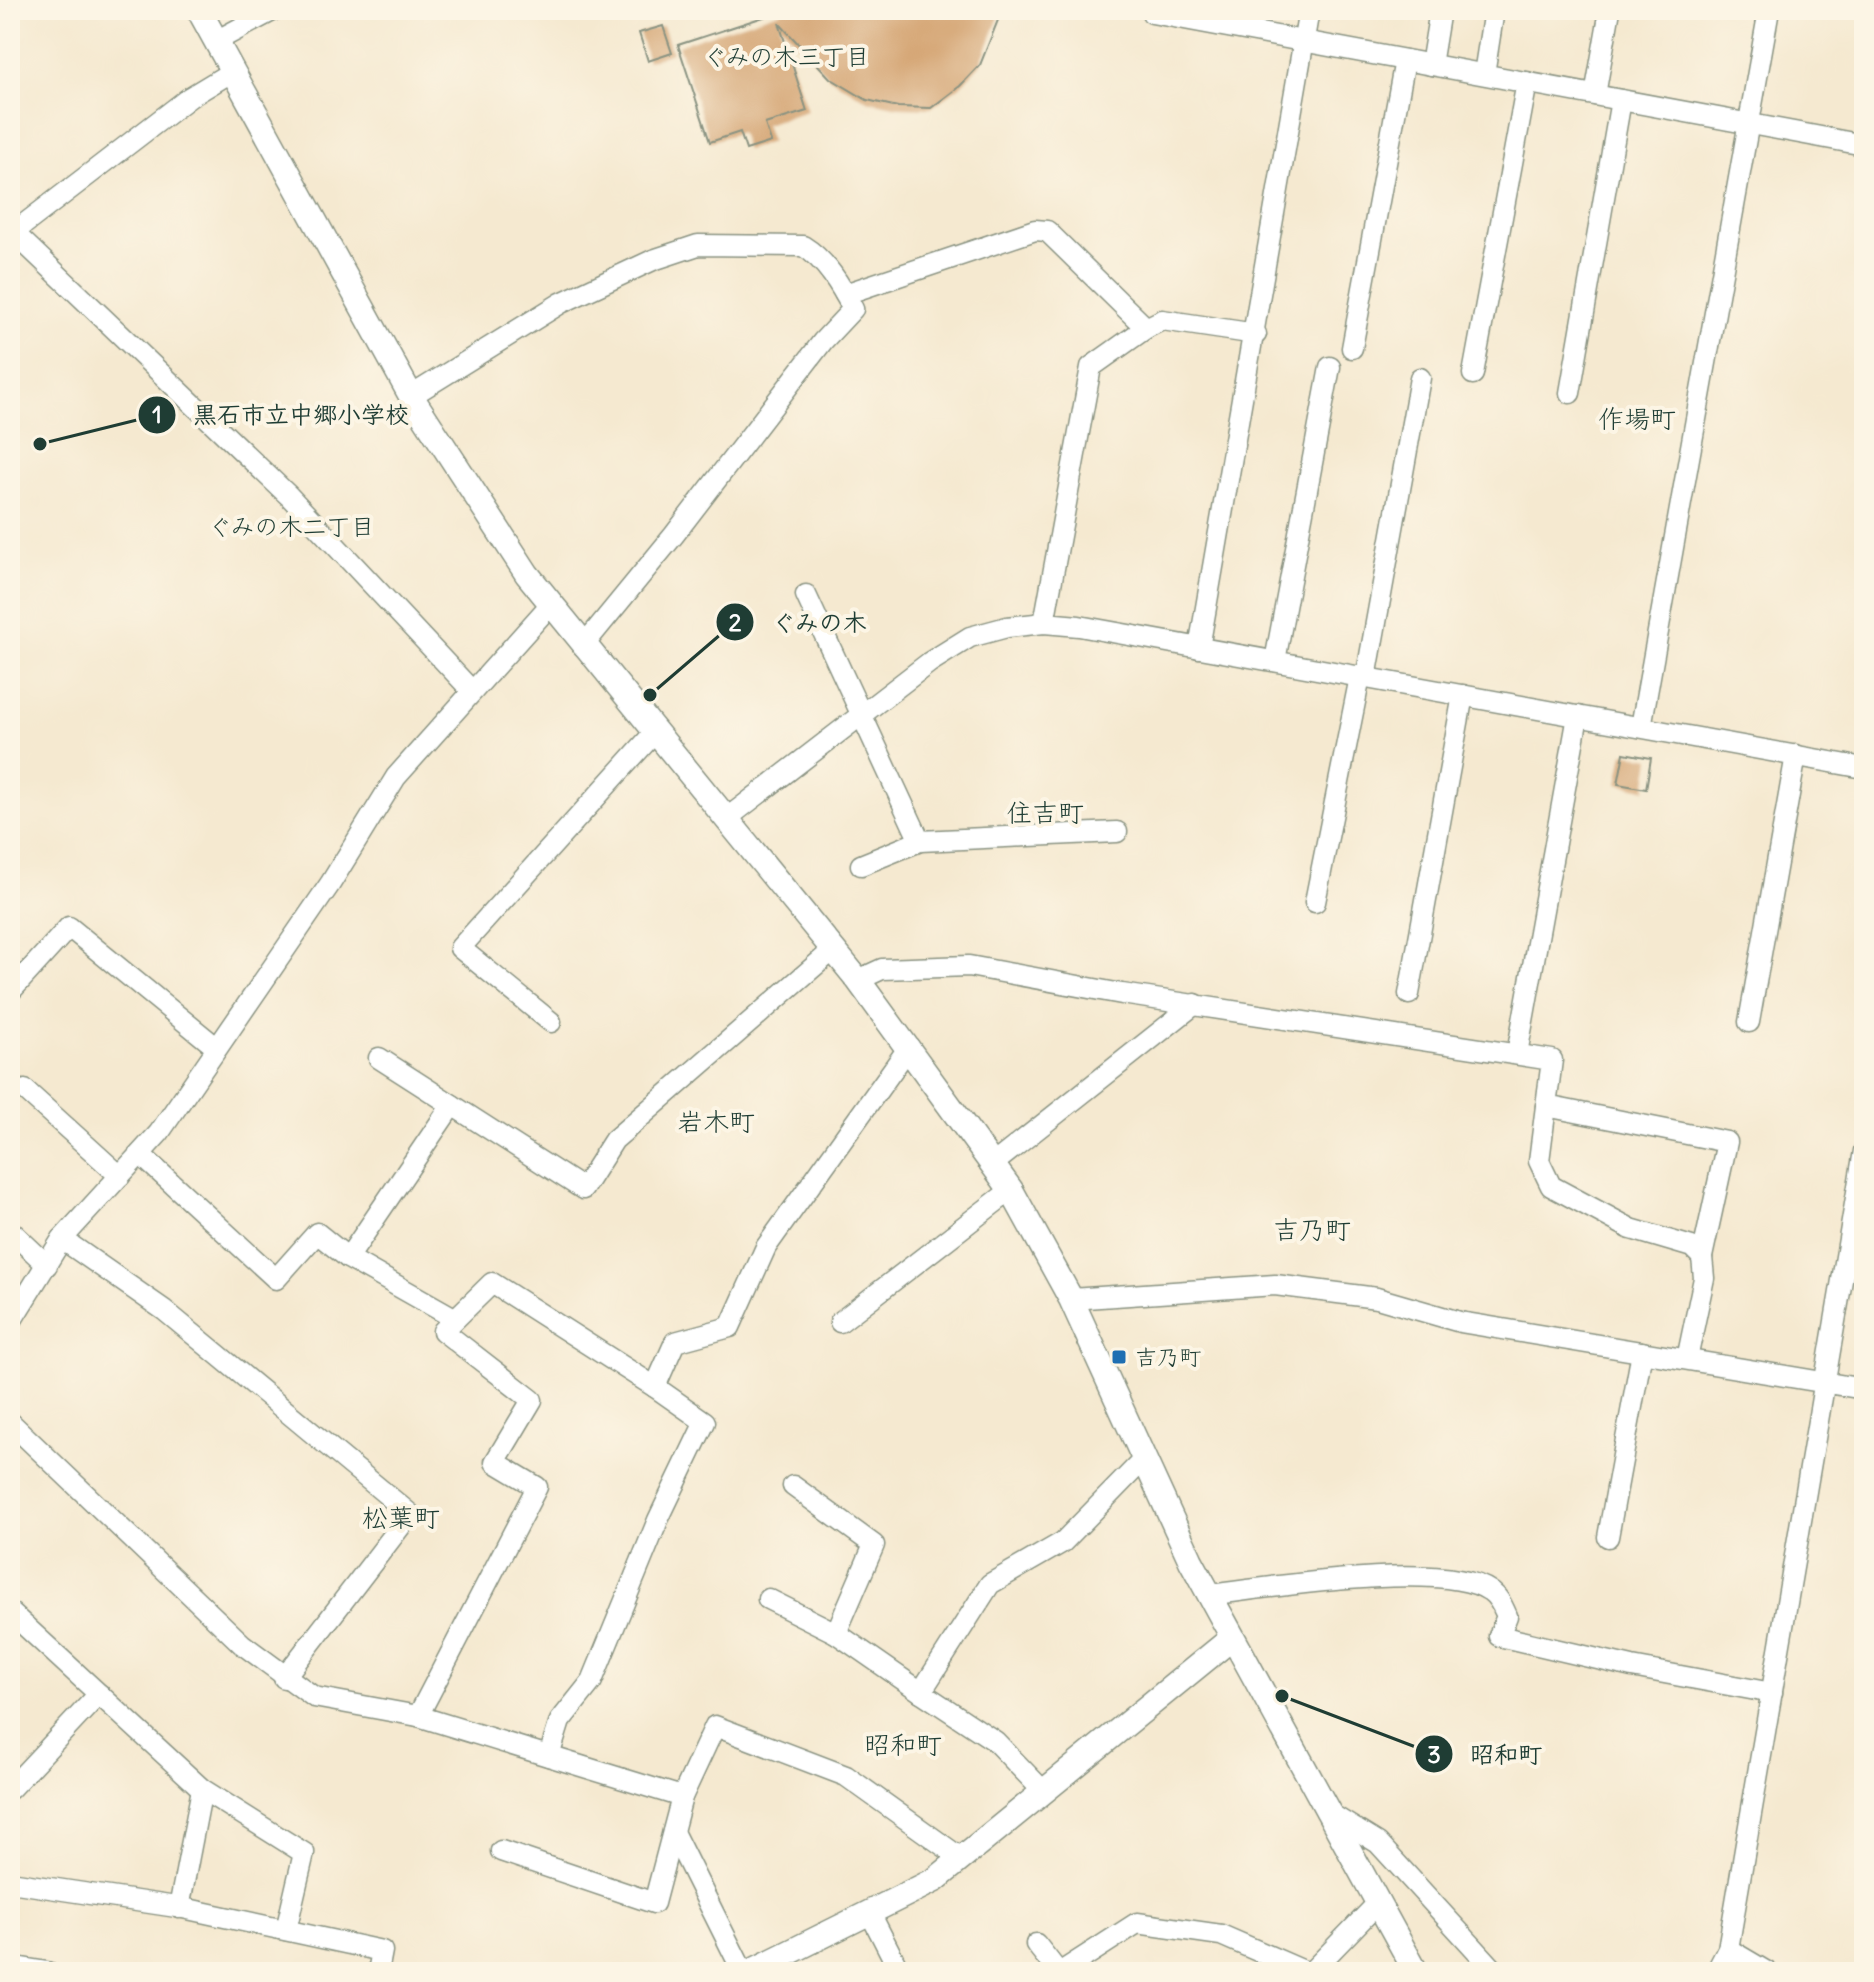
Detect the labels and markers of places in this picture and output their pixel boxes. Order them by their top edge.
callout: 黒石市立中郷小学校 [137,391,425,439]
callout: ぐみの木 [715,598,883,646]
place label: 吉乃町 [1135,1343,1201,1371]
marker: 吉乃町 [1110,1348,1128,1366]
callout: 昭和町 [1414,1730,1558,1778]

